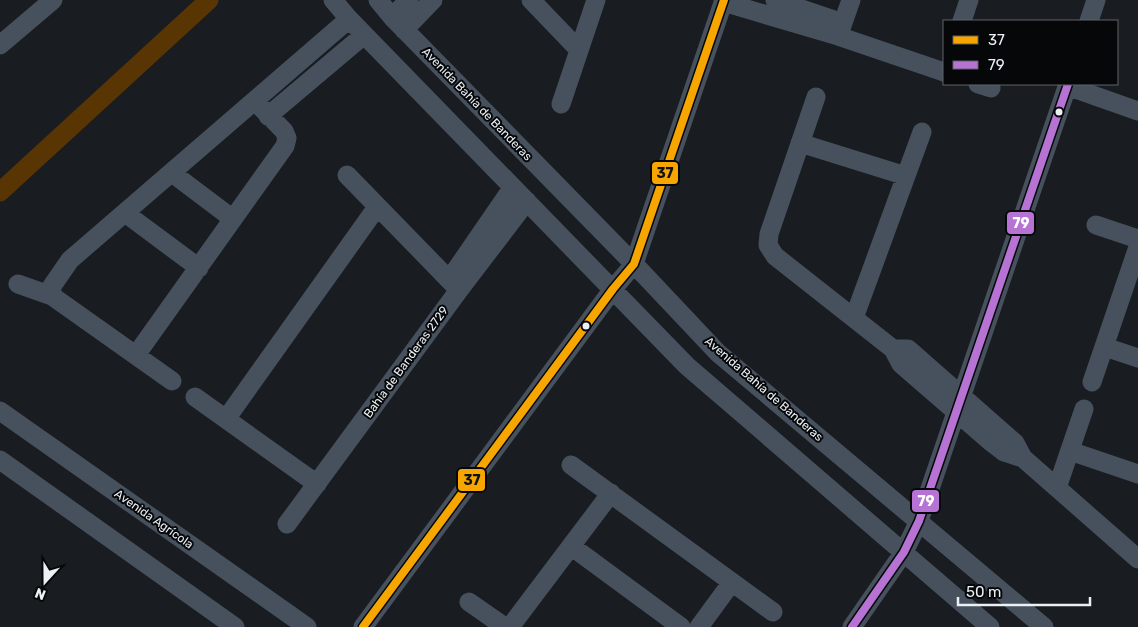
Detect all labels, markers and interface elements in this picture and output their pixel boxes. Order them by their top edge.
legend [943,20,1118,85]
text: 37 [988,31,1005,49]
street label: Avenida Bahía de Banderas [419,45,535,163]
text: 79 [988,56,1005,74]
unlabelled marker [1054,107,1064,117]
line badge: 37 [651,161,679,185]
text: 37 [656,165,674,182]
line badge: 79 [1006,211,1035,235]
text: 79 [1013,215,1030,232]
street label: Bahía de Banderas 2729 [361,303,451,421]
unlabelled marker [581,321,591,331]
street label: Avenida Bahía de Banderas [702,334,826,444]
line badge: 37 [457,468,486,492]
text: 37 [463,472,481,489]
street label: Avenida Agrícola [112,487,196,551]
line badge: 79 [911,489,940,513]
text: 79 [918,493,935,510]
north arrow [20,557,70,607]
scale bar [958,574,1090,606]
text: 50 m [966,583,1001,601]
text: N [33,584,48,603]

